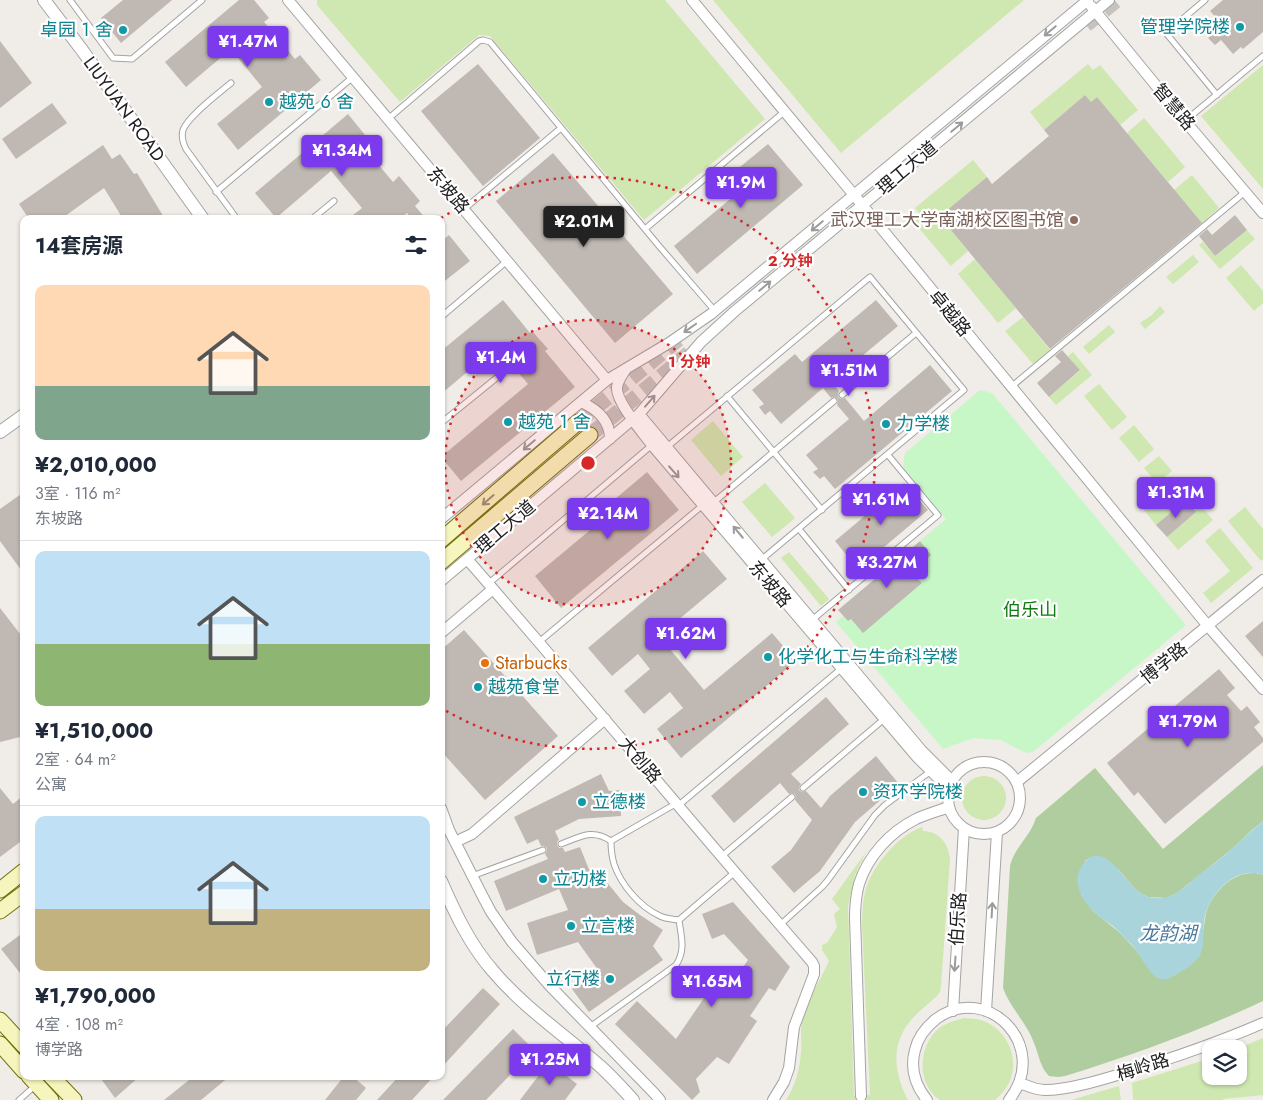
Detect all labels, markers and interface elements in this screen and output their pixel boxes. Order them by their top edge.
place label: 管理学院楼 [1140,14,1230,40]
place label: 卓园 1 舍 [40,17,113,43]
marker: 管理学院楼 [1234,21,1246,33]
marker: 卓园 1 舍 [117,24,129,36]
pin: ¥1.47M [207,26,289,68]
one-way arrow [1044,26,1057,37]
text: ¥1.47M [218,30,278,53]
street label: LIUYUAN ROAD [77,51,171,167]
street label: 智慧路 [1147,78,1201,136]
place label: 越苑 6 舍 [279,89,354,115]
marker: 越苑 6 舍 [263,96,275,108]
one-way arrow [950,121,963,132]
pin: ¥1.34M [301,134,383,177]
street label: 理工大道 [871,135,943,201]
text: ¥1.34M [312,139,372,162]
street label: 东坡路 [421,161,475,219]
pin: ¥1.9M [706,166,776,209]
text: ¥1.9M [717,171,765,194]
pin: ¥2.01M [543,206,625,248]
place label: 武汉理工大学南湖校区图书馆 [830,207,1064,233]
text: ¥2.01M [554,210,614,233]
marker: 武汉理工大学南湖校区图书馆 [1068,214,1080,226]
one-way arrow [811,221,824,232]
text: 14套房源 [35,231,123,261]
icon: filters [402,231,430,259]
text: 2 分钟 [768,250,812,272]
one-way arrow [758,281,771,292]
street label: 卓越路 [923,284,977,342]
icon: home [188,318,278,408]
one-way arrow [683,323,697,333]
pin: ¥1.4M [466,342,536,384]
text: ¥1.4M [476,346,526,369]
text: 1 分钟 [668,351,710,373]
pin: ¥1.51M [808,354,890,397]
text: ¥1.51M [821,359,877,382]
one-way arrow [644,395,655,408]
place label: 越苑 1 舍 [518,409,591,435]
place label: 力学楼 [896,411,950,437]
marker: 越苑 1 舍 [502,416,514,428]
marker: 力学楼 [880,418,892,430]
one-way arrow [523,439,536,451]
text: ¥2,010,000 [35,450,157,480]
centre of rings [579,454,597,472]
one-way arrow [668,465,680,478]
pin: ¥1.31M [1135,476,1217,519]
text: ¥1.31M [1148,481,1204,504]
text: 3室 · 116 m² [35,482,121,505]
pin: ¥1.61M [840,484,922,526]
text: ¥1.61M [852,488,910,511]
street label: 理工大道 [469,494,541,560]
one-way arrow [482,494,495,505]
pin: ¥2.14M [567,498,649,540]
text: ¥2.14M [578,502,638,525]
text: 东坡路 [35,507,83,530]
one-way arrow [732,526,743,539]
pin: ¥3.27M [846,546,928,589]
text: ¥3.27M [857,551,917,574]
street label: 东坡路 [743,555,797,613]
icon: home [188,583,278,673]
park label: 伯乐山 [1003,597,1057,623]
pin: ¥1.62M [645,618,727,660]
text: ¥1.62M [656,622,716,645]
street label: 博学路 [1135,636,1193,690]
place label: 化学化工与生命科学楼 [778,644,958,670]
place label: Starbucks [495,650,568,676]
marker: 化学化工与生命科学楼 [762,651,774,663]
marker: Starbucks [479,657,491,669]
place label: 越苑食堂 [488,674,560,700]
marker: 越苑食堂 [472,681,484,693]
pin: ¥1.79M [1147,706,1229,748]
text: ¥1.79M [1159,710,1217,733]
text: ¥1,510,000 [35,716,153,746]
street label: 大创路 [613,731,667,789]
text: 2室 · 64 m² [35,748,116,771]
text: 公寓 [35,773,67,796]
place label: 资环学院楼 [873,779,963,805]
marker: 资环学院楼 [857,786,869,798]
place label: 立德楼 [592,789,646,815]
marker: 立德楼 [576,796,588,808]
icon: home [188,848,278,938]
place label: 立功楼 [553,866,607,892]
marker: 立功楼 [537,873,549,885]
street label: 伯乐路 [943,891,973,947]
one-way arrow [988,903,997,919]
place label: 立言楼 [581,913,635,939]
marker: 立言楼 [565,920,577,932]
water label: 龙韵湖 [1139,920,1199,947]
one-way arrow [951,956,960,972]
place label: 立行楼 [546,966,600,992]
pin: ¥1.65M [671,966,753,1008]
text: ¥1.65M [682,970,742,993]
marker: 立行楼 [604,973,616,985]
text: ¥1,790,000 [35,981,156,1011]
text: 4室 · 108 m² [35,1013,123,1036]
text: 博学路 [35,1038,83,1061]
map controls [1202,1040,1247,1085]
button: layers [1202,1040,1247,1085]
pin: ¥1.25M [509,1044,591,1086]
street label: 梅岭路 [1113,1047,1173,1087]
text: ¥1.25M [520,1048,580,1071]

